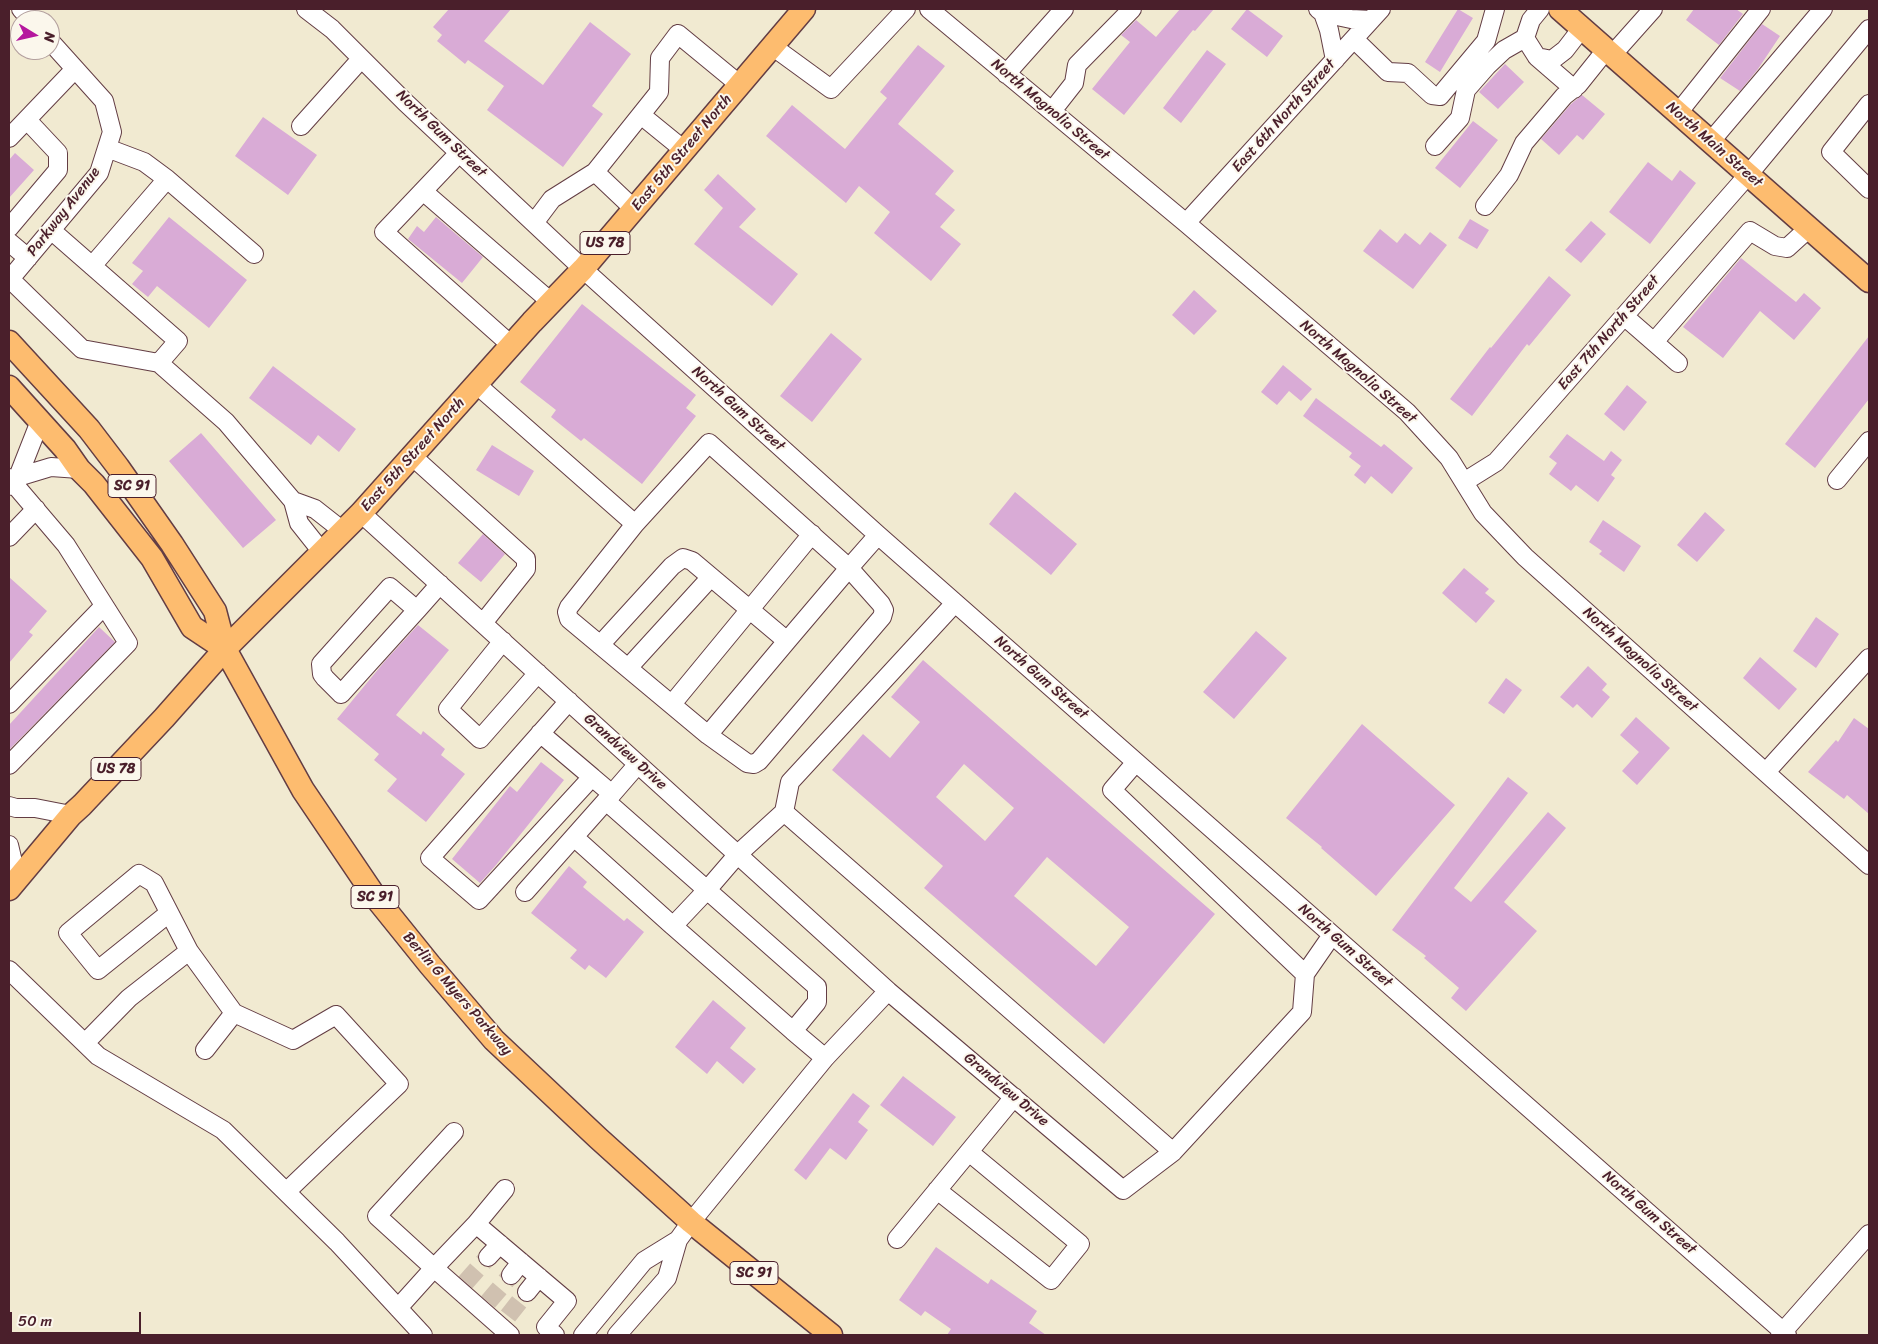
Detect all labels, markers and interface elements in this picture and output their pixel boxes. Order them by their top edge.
north arrow [10,10,60,60]
text: N [36,31,62,44]
street label: North Magnolia Street [987,55,1113,165]
street label: East 6th North Street [1228,56,1340,176]
street label: North Gum Street [392,86,490,182]
street label: East 5th Street North [628,91,736,215]
street label: North Main Street [1662,98,1766,192]
street label: Parkway Avenue [24,164,104,260]
road number: US 78 [580,232,630,254]
street label: East 7th North Street [1554,272,1664,394]
street label: North Magnolia Street [1296,316,1420,428]
street label: North Gum Street [688,363,788,455]
street label: East 5th Street North [357,394,469,516]
road number: SC 91 [108,474,156,498]
street label: North Magnolia Street [1579,603,1701,717]
street label: North Gum Street [990,632,1092,724]
street label: Grandview Drive [580,710,670,794]
road number: US 78 [91,758,141,781]
road number: SC 91 [351,886,399,909]
street label: North Gum Street [1294,900,1396,992]
street label: Berlin G Myers Parkway [399,929,515,1059]
street label: Grandview Drive [960,1049,1052,1131]
street label: North Gum Street [1598,1167,1700,1259]
road number: SC 91 [730,1262,778,1284]
scale bar [12,1302,144,1334]
text: 50 m [18,1308,52,1334]

